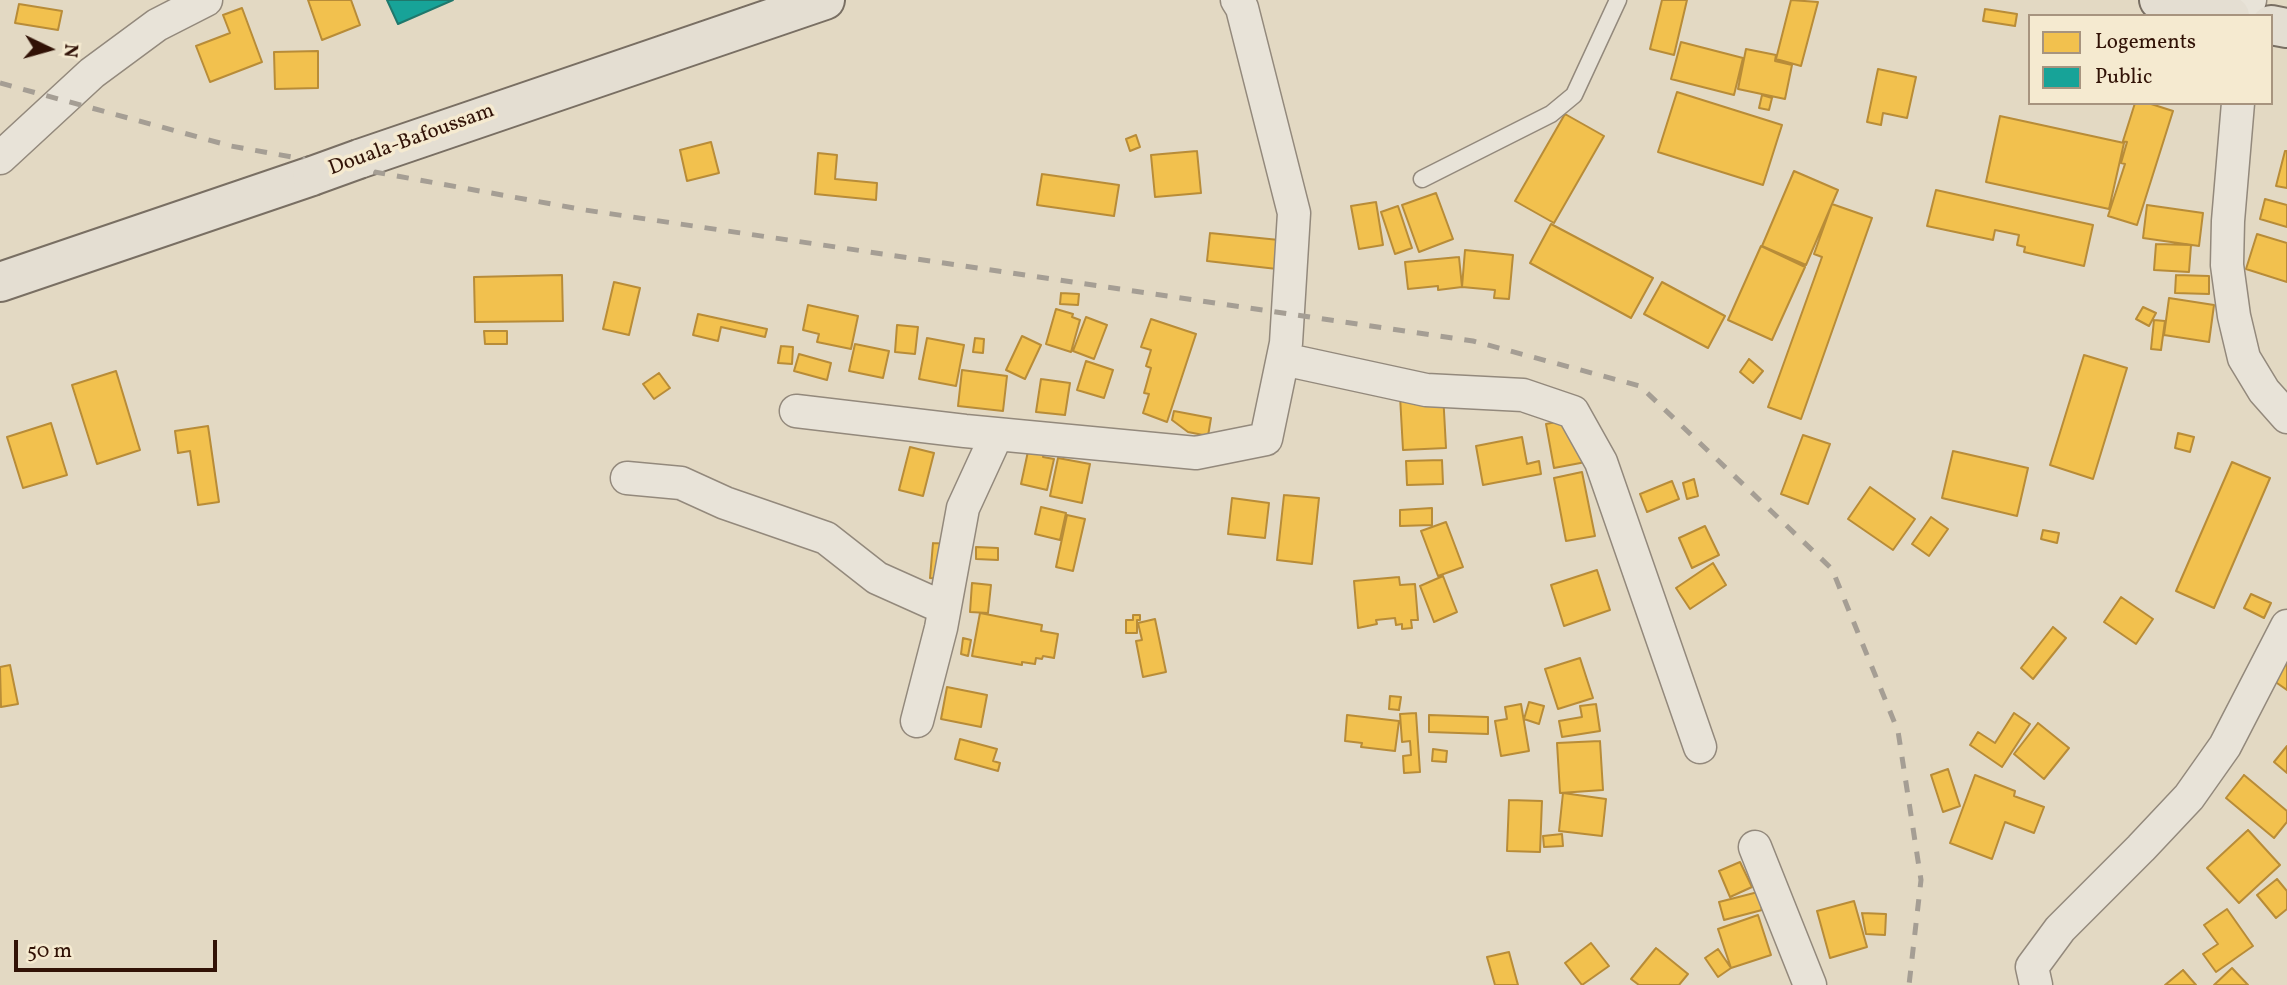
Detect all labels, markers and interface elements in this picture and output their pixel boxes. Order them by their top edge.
north arrow [14,14,84,84]
legend [2028,14,2273,105]
text: Logements [2095,28,2196,57]
text: N [56,43,83,59]
text: Public [2095,63,2152,92]
street label: Douala-Bafoussam [326,99,498,183]
scale bar [18,926,220,970]
text: 50 m [27,937,72,966]

